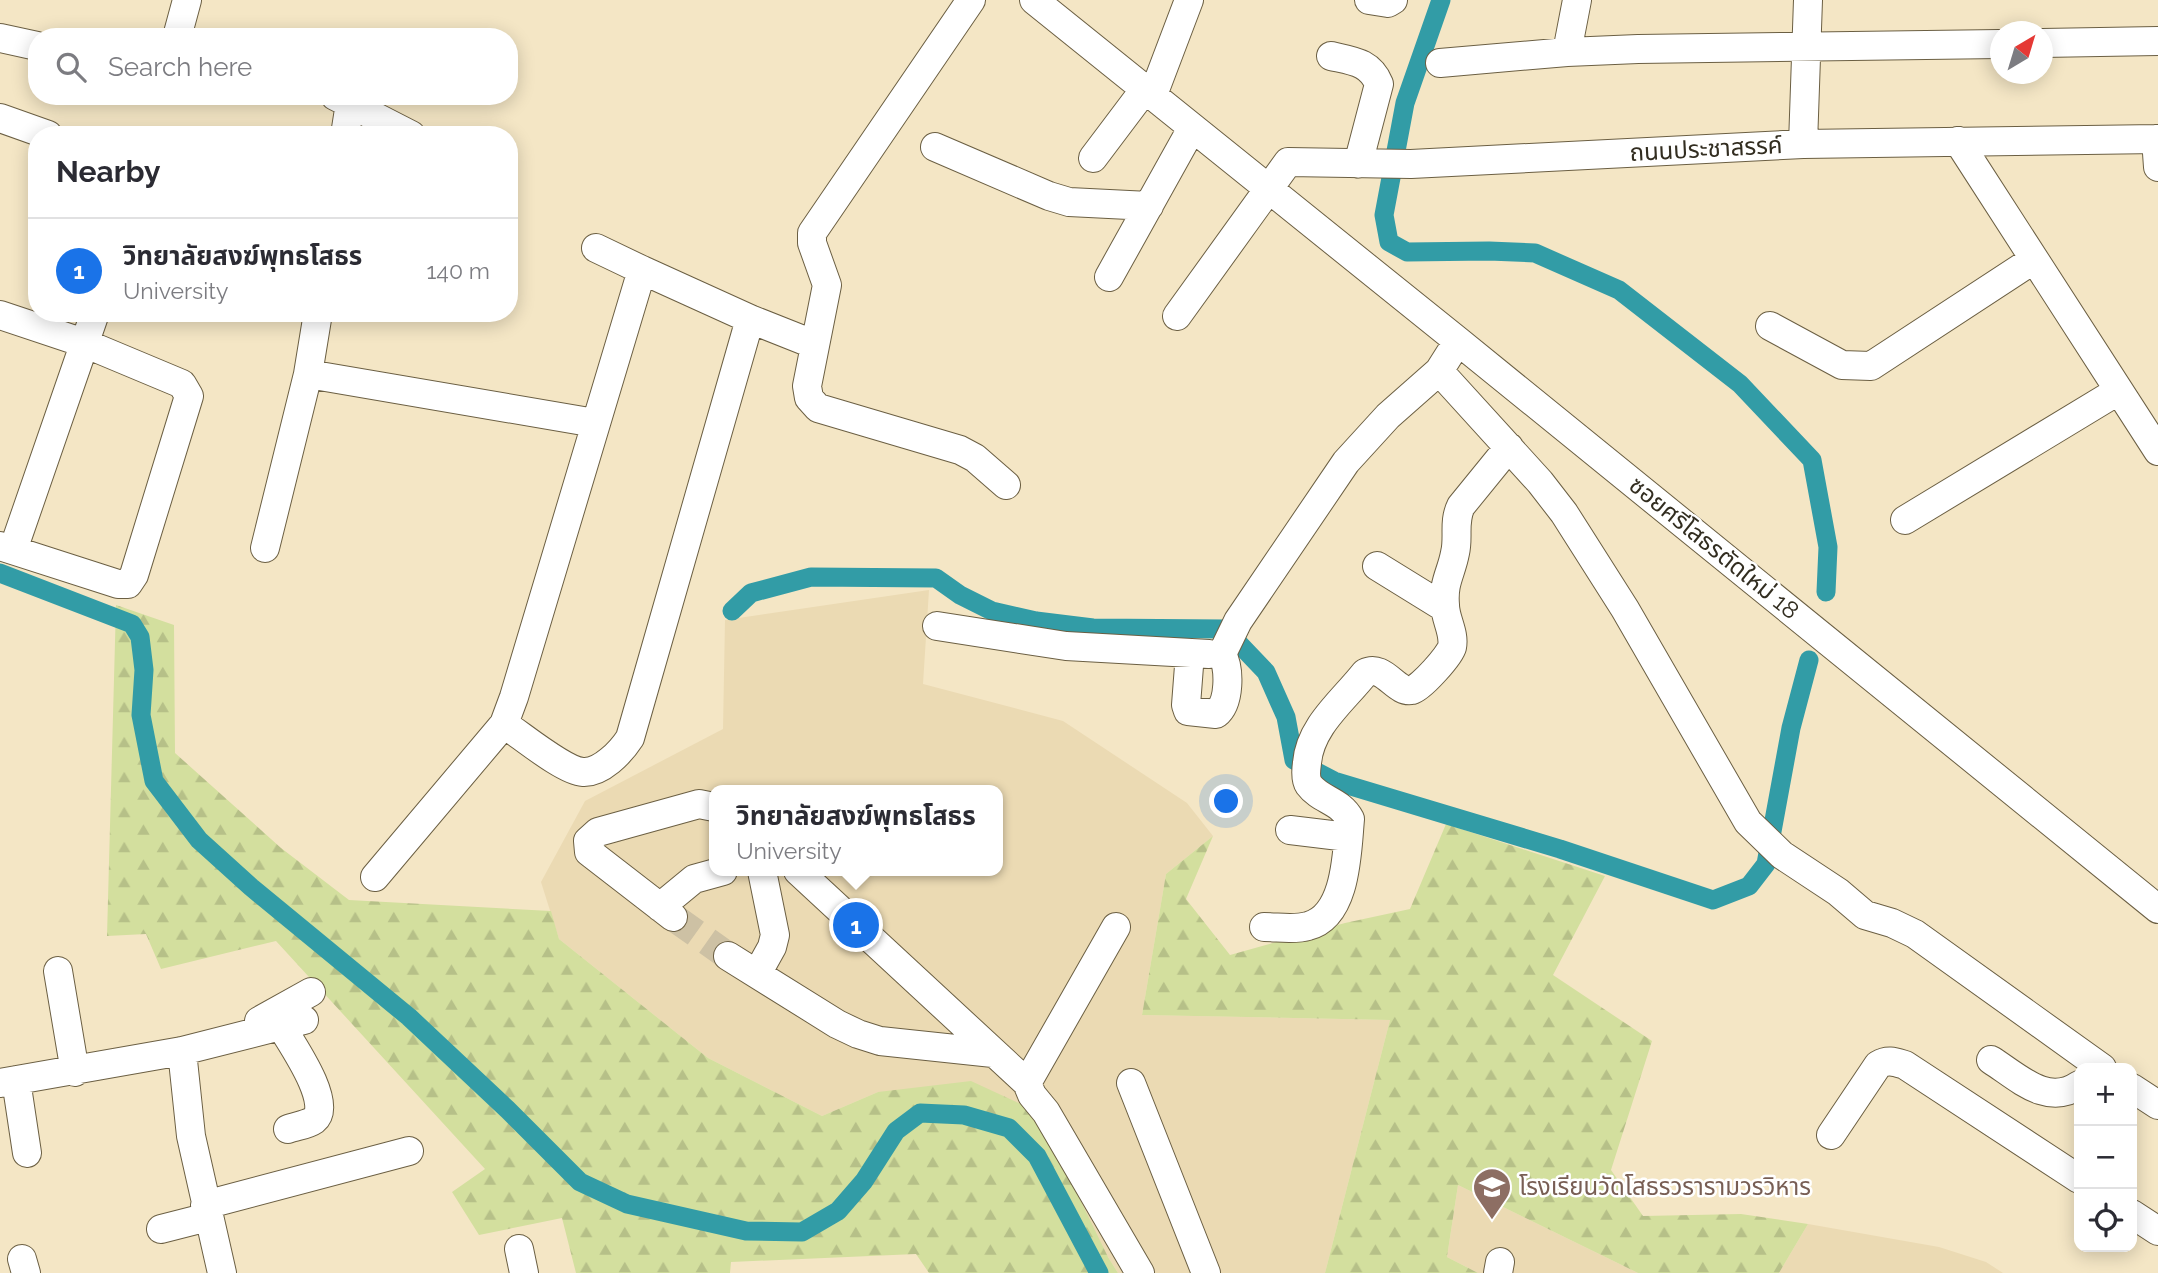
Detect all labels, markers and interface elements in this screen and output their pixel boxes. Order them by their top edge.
north arrow [1990,21,2053,84]
search box [28,28,518,105]
icon: search [52,48,90,86]
text: Search here [108,52,252,82]
street label: ถนนประชาสรรค์ [1629,130,1783,167]
text: Nearby [56,154,160,189]
text: วิทยาลัยสงฆ์พุทธโสธร [123,241,362,271]
text: 1 [73,257,85,284]
text: 140 m [427,257,490,284]
text: University [123,277,228,304]
street label: ซอยศรีโสธรตัดใหม่ 18 [1623,470,1805,625]
your location [1209,784,1243,818]
popup [709,785,1003,876]
text: วิทยาลัยสงฆ์พุทธโสธร [736,801,976,831]
text: University [736,837,842,864]
pin: 1 [833,899,879,951]
map controls [2074,1063,2137,1252]
button: + [2074,1063,2137,1126]
button: − [2074,1126,2137,1189]
school or university icon: โรงเรียนวัดโสธรวรารามวรวิหาร [1471,1166,1513,1221]
place label: โรงเรียนวัดโสธรวรารามวรวิหาร [1519,1172,1811,1201]
button: locate [2074,1189,2137,1252]

